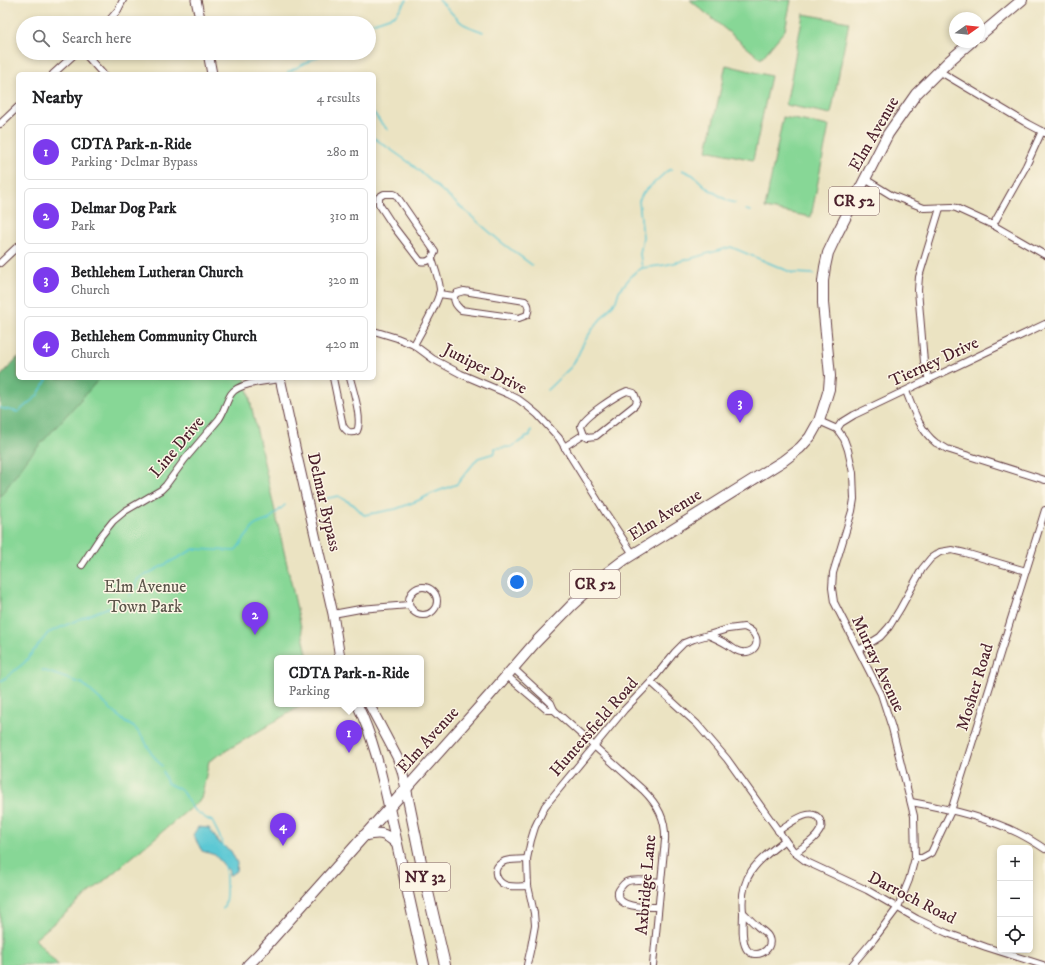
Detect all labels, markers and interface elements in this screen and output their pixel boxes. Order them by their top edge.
north arrow [949,12,985,48]
search box [16,16,376,60]
icon: search [30,27,52,49]
text: Search here [62,29,131,48]
text: Nearby [32,87,82,109]
text: 4 results [317,90,360,106]
street label: Elm Avenue [844,93,904,175]
text: CDTA Park-n-Ride [71,135,191,154]
text: 1 [44,144,48,160]
text: 280 m [327,144,359,160]
text: Parking · Delmar Bypass [71,154,197,170]
road number: CR 52 [829,187,879,215]
text: Delmar Dog Park [71,199,176,218]
text: 2 [43,208,49,224]
text: 310 m [330,208,359,224]
text: Park [71,218,95,234]
text: Bethlehem Lutheran Church [71,263,243,282]
text: 3 [44,272,48,288]
text: 320 m [328,272,359,288]
text: Church [71,282,110,298]
text: Bethlehem Community Church [71,327,257,346]
street label: Tierney Drive [886,332,982,392]
text: 4 [42,336,50,352]
text: 420 m [326,336,359,352]
street label: Juniper Drive [438,338,531,400]
text: Church [71,346,110,362]
pin: 3 [727,390,753,423]
street label: Line Drive [145,412,209,482]
street label: Delmar Bypass [302,450,346,554]
street label: Elm Avenue [624,484,706,546]
road number: CR 52 [570,570,620,598]
your location [507,572,527,592]
park label: Elm Avenue Town Park [104,576,186,618]
pin: 2 [242,602,268,635]
street label: Murray Avenue [846,612,910,716]
street label: Mosher Road [951,640,999,733]
popup [274,655,424,707]
text: CDTA Park-n-Ride [289,664,409,683]
street label: Huntersfield Road [545,672,643,781]
text: Parking [289,683,330,699]
street label: Elm Avenue [392,702,464,778]
pin: 1 [336,720,362,753]
pin: 4 [270,813,296,846]
street label: Axbridge Lane [631,834,661,936]
map controls [997,845,1033,953]
button: + [997,845,1033,881]
road number: NY 32 [400,863,450,891]
street label: Darroch Road [864,866,960,930]
button: − [997,881,1033,917]
button: locate [997,917,1033,953]

